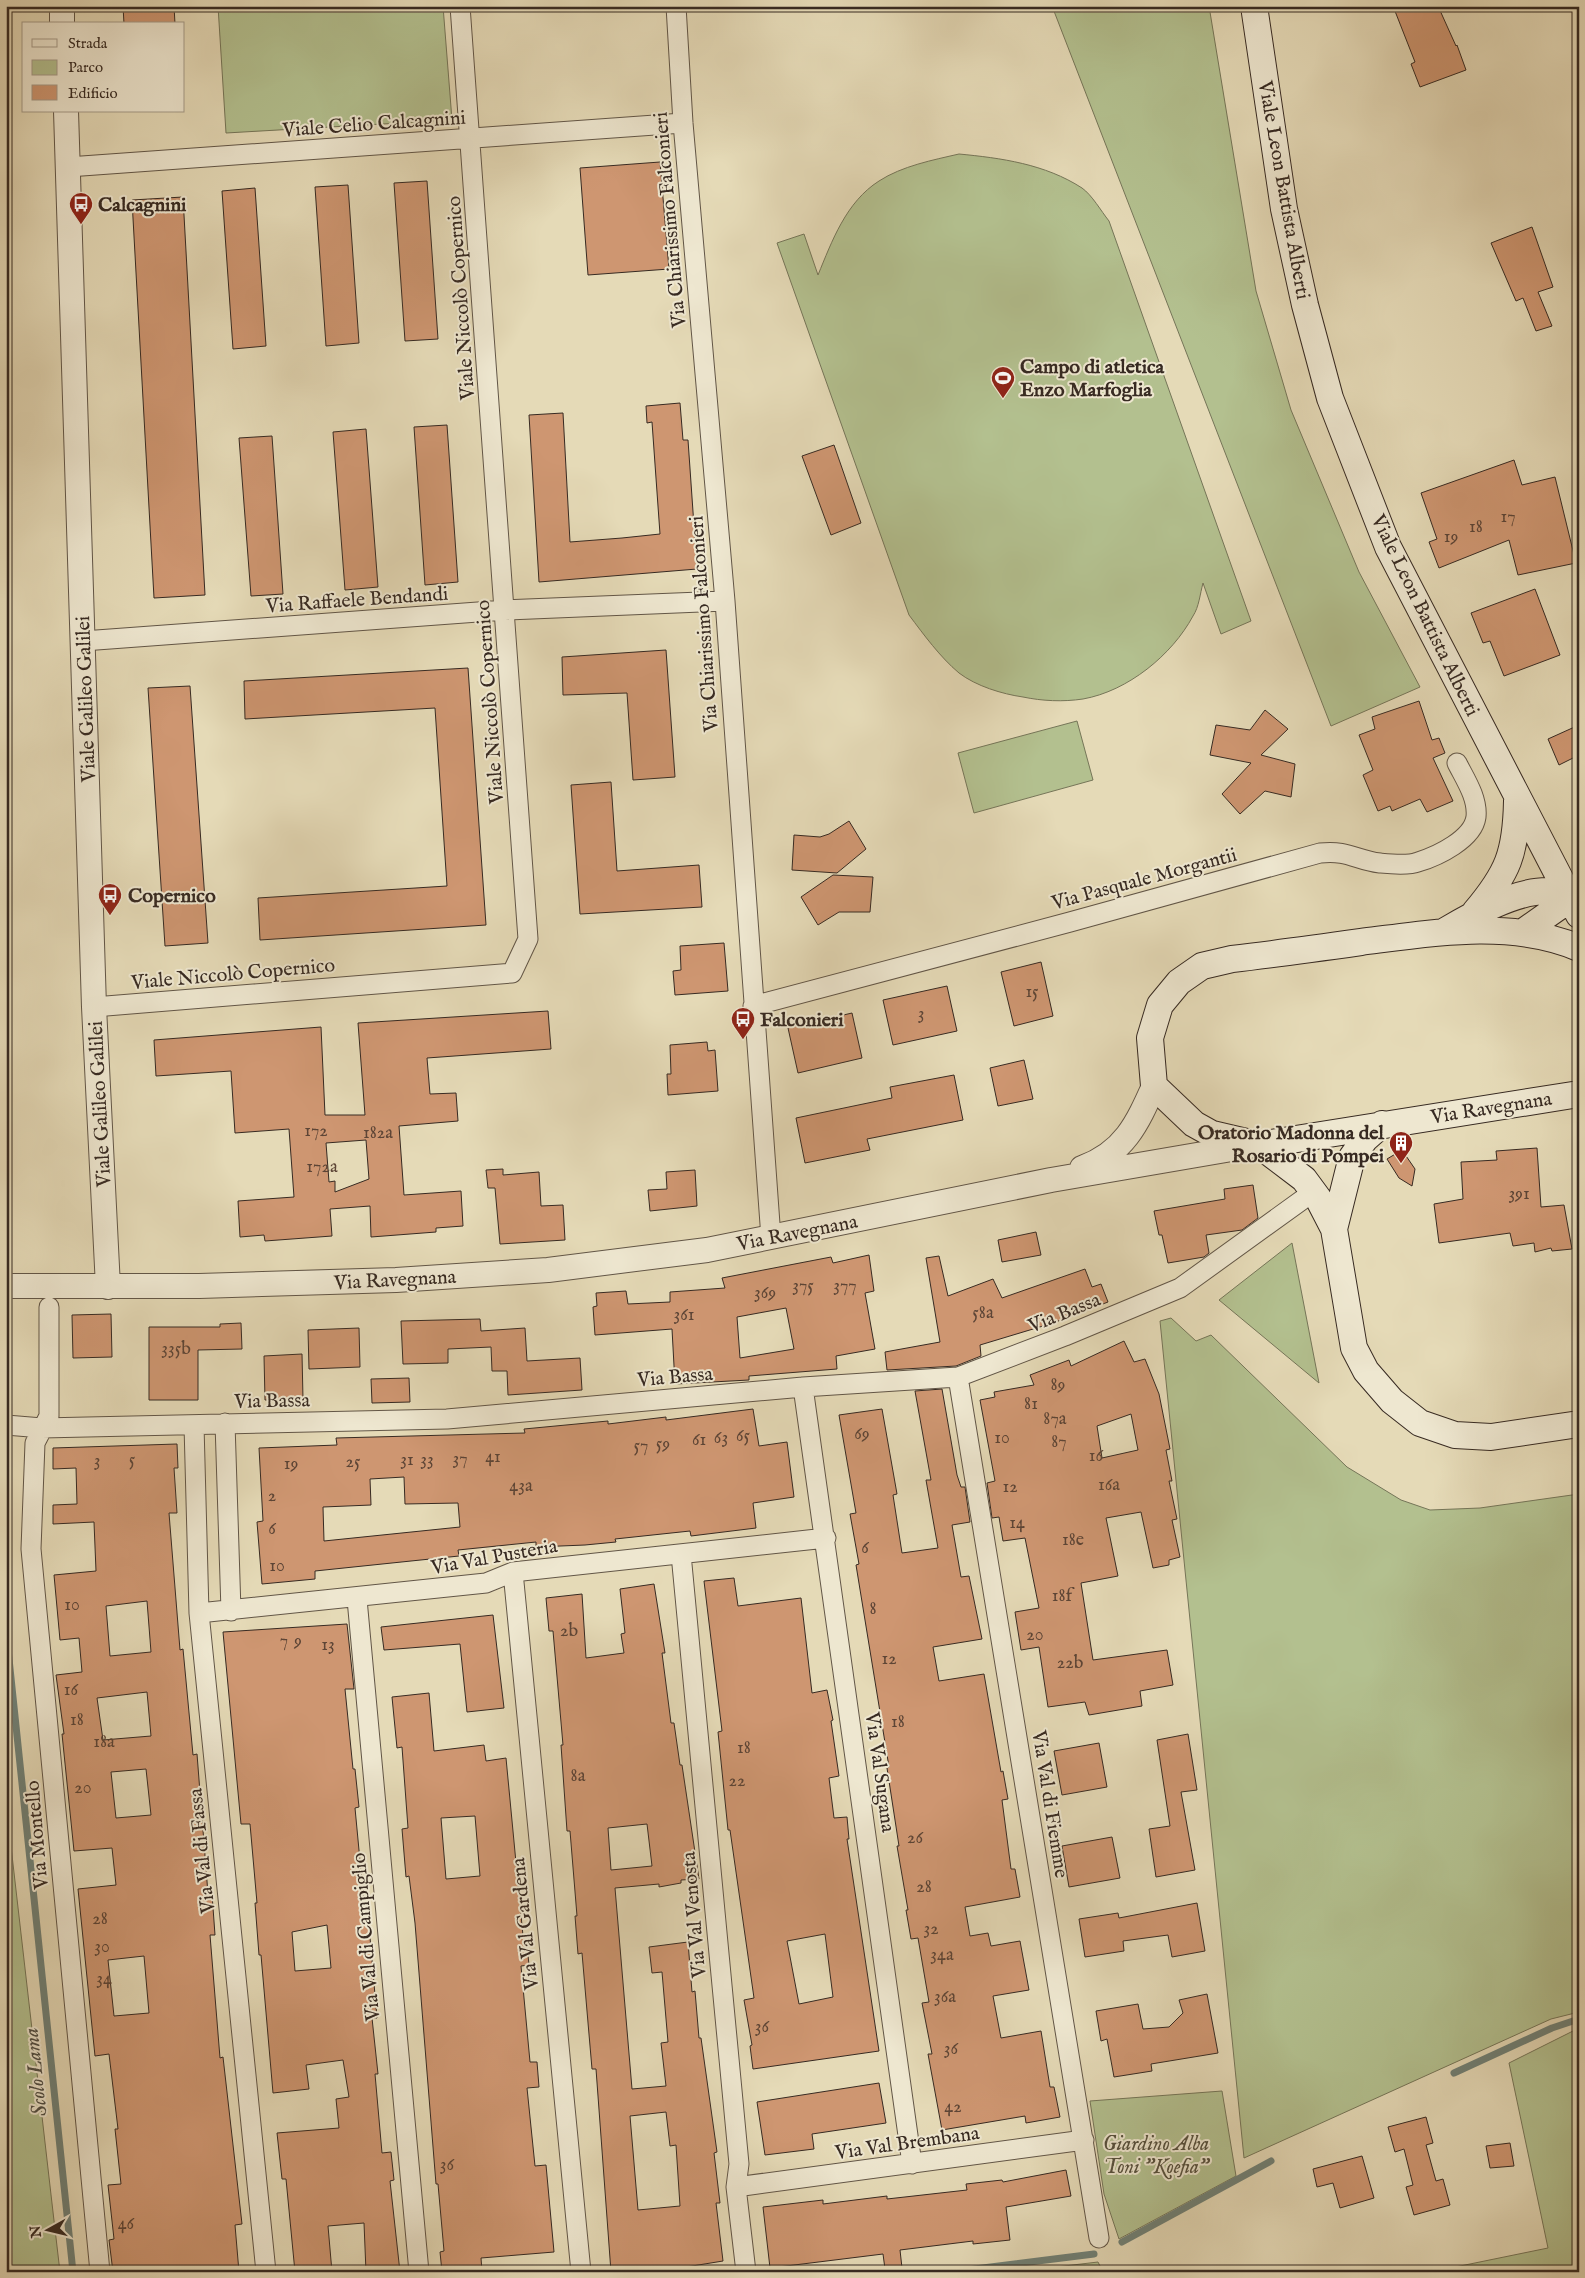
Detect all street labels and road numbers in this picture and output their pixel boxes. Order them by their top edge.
street label: Viale Leon Battista Alberti [1252,78,1315,302]
street label: Viale Celio Calcagnini [281,106,467,143]
street label: Via Chiarissimo Falconieri [649,111,692,330]
street label: Viale Niccolò Copernico [442,195,481,402]
street label: Viale Leon Battista Alberti [1364,510,1484,721]
street label: Via Chiarissimo Falconieri [684,515,725,734]
street label: Via Raffaele Bendandi [264,582,449,619]
street label: Viale Niccolò Copernico [471,599,510,806]
street label: Viale Galileo Galilei [71,615,102,784]
street label: Via Pasquale Morgantii [1048,843,1240,916]
street label: Viale Niccolò Copernico [129,953,336,996]
street label: Viale Galileo Galilei [84,1020,117,1189]
street label: Via Ravegnana [1428,1087,1554,1131]
street label: Via Ravegnana [734,1209,860,1258]
street label: Via Ravegnana [332,1265,457,1296]
street label: Via Bassa [1024,1287,1105,1340]
street label: Via Bassa [635,1362,714,1393]
street label: Via Bassa [233,1388,311,1415]
street label: Via Val Pusteria [428,1534,560,1581]
street label: Via Val Sugana [859,1709,900,1834]
street label: Via Val di Fiemme [1025,1728,1074,1880]
street label: Via Montello [20,1779,55,1891]
street label: Via Val di Fassa [183,1787,222,1916]
street label: Via Val Venosta [676,1850,713,1980]
street label: Via Val di Campiglio [347,1851,386,2023]
street label: Via Val Gardena [506,1856,545,1992]
street label: Via Val Brembana [832,2121,981,2166]

